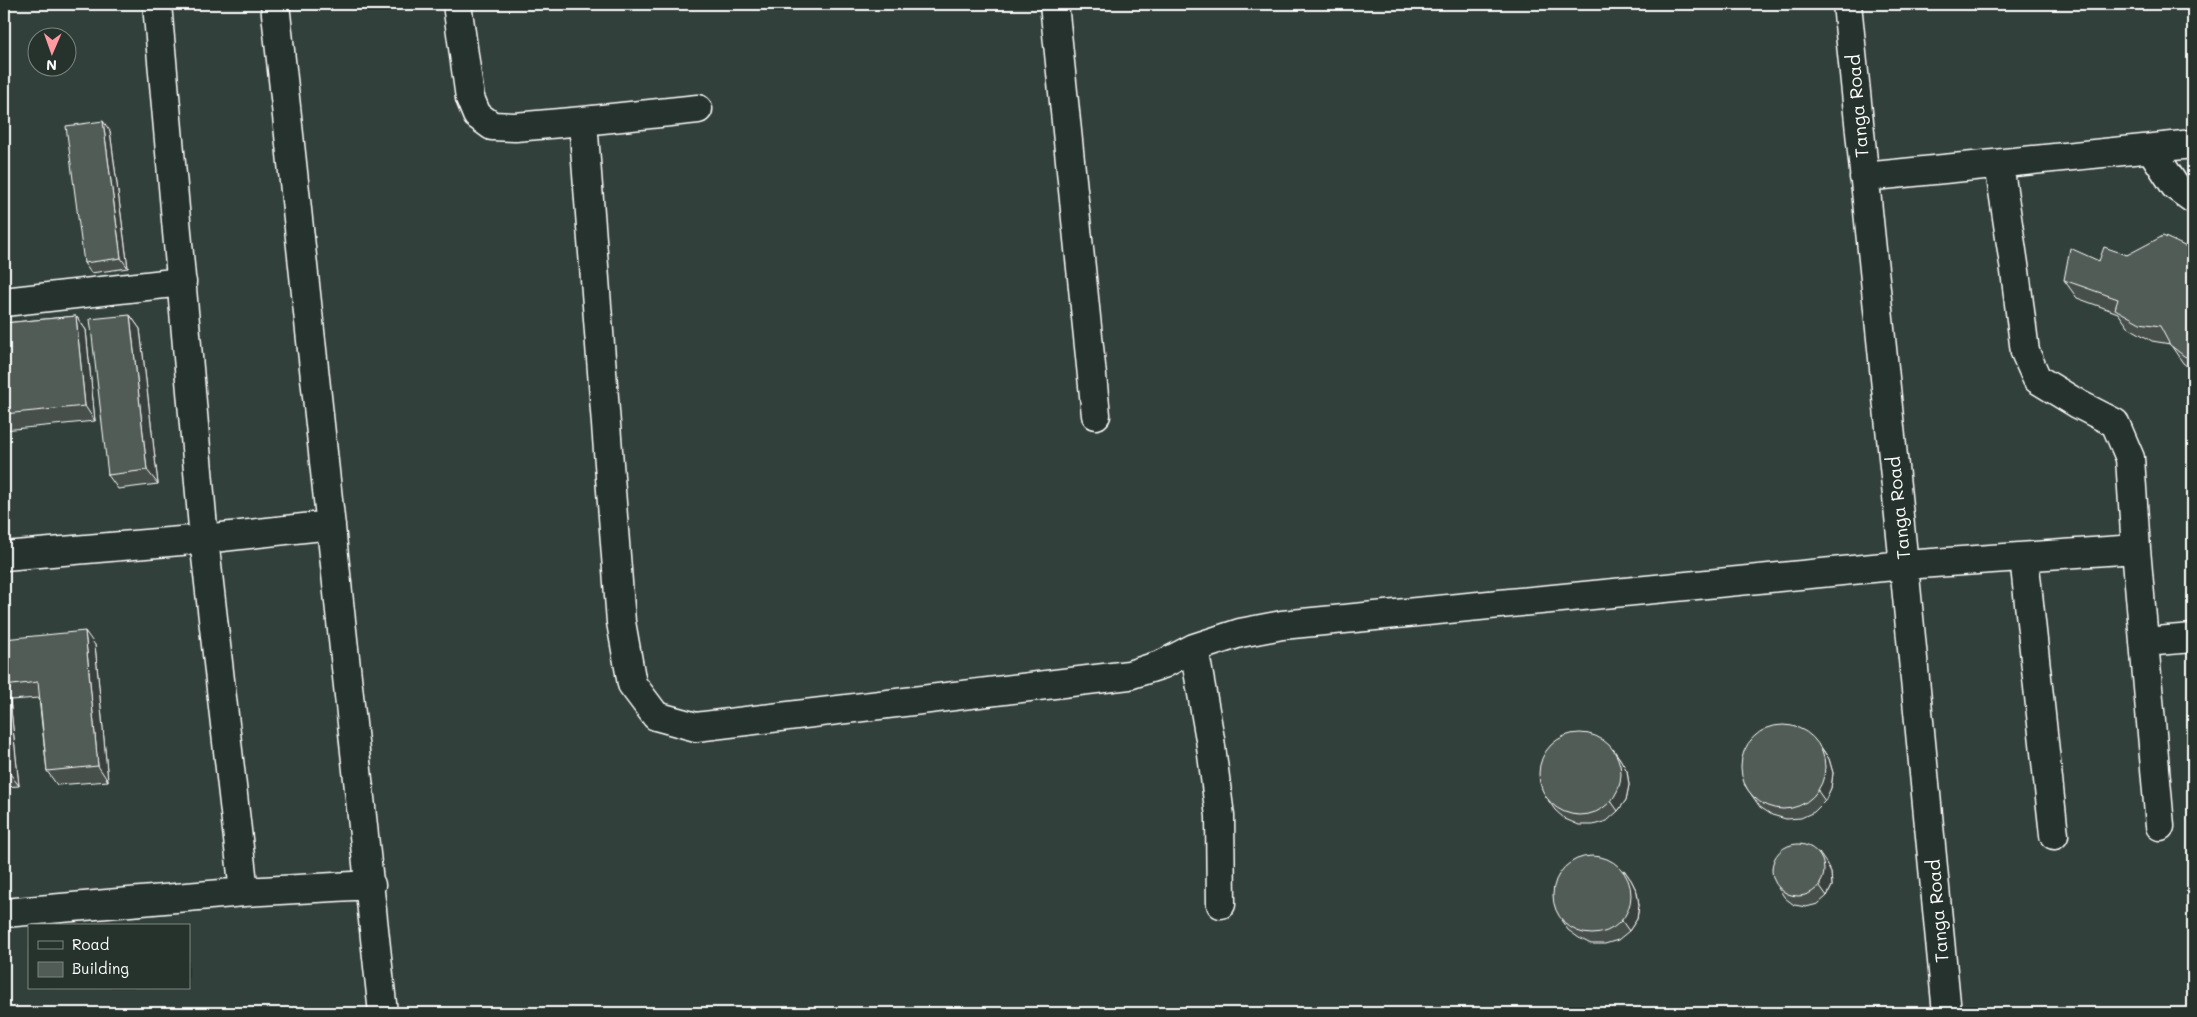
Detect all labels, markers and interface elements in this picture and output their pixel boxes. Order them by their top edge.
north arrow [28,28,78,78]
street label: Tanga Road [1841,53,1873,159]
text: N [46,56,57,75]
street label: Tanga Road [1881,455,1915,561]
street label: Tanga Road [1921,858,1953,964]
legend [28,924,190,990]
text: Road [72,934,109,954]
text: Building [72,958,129,978]

